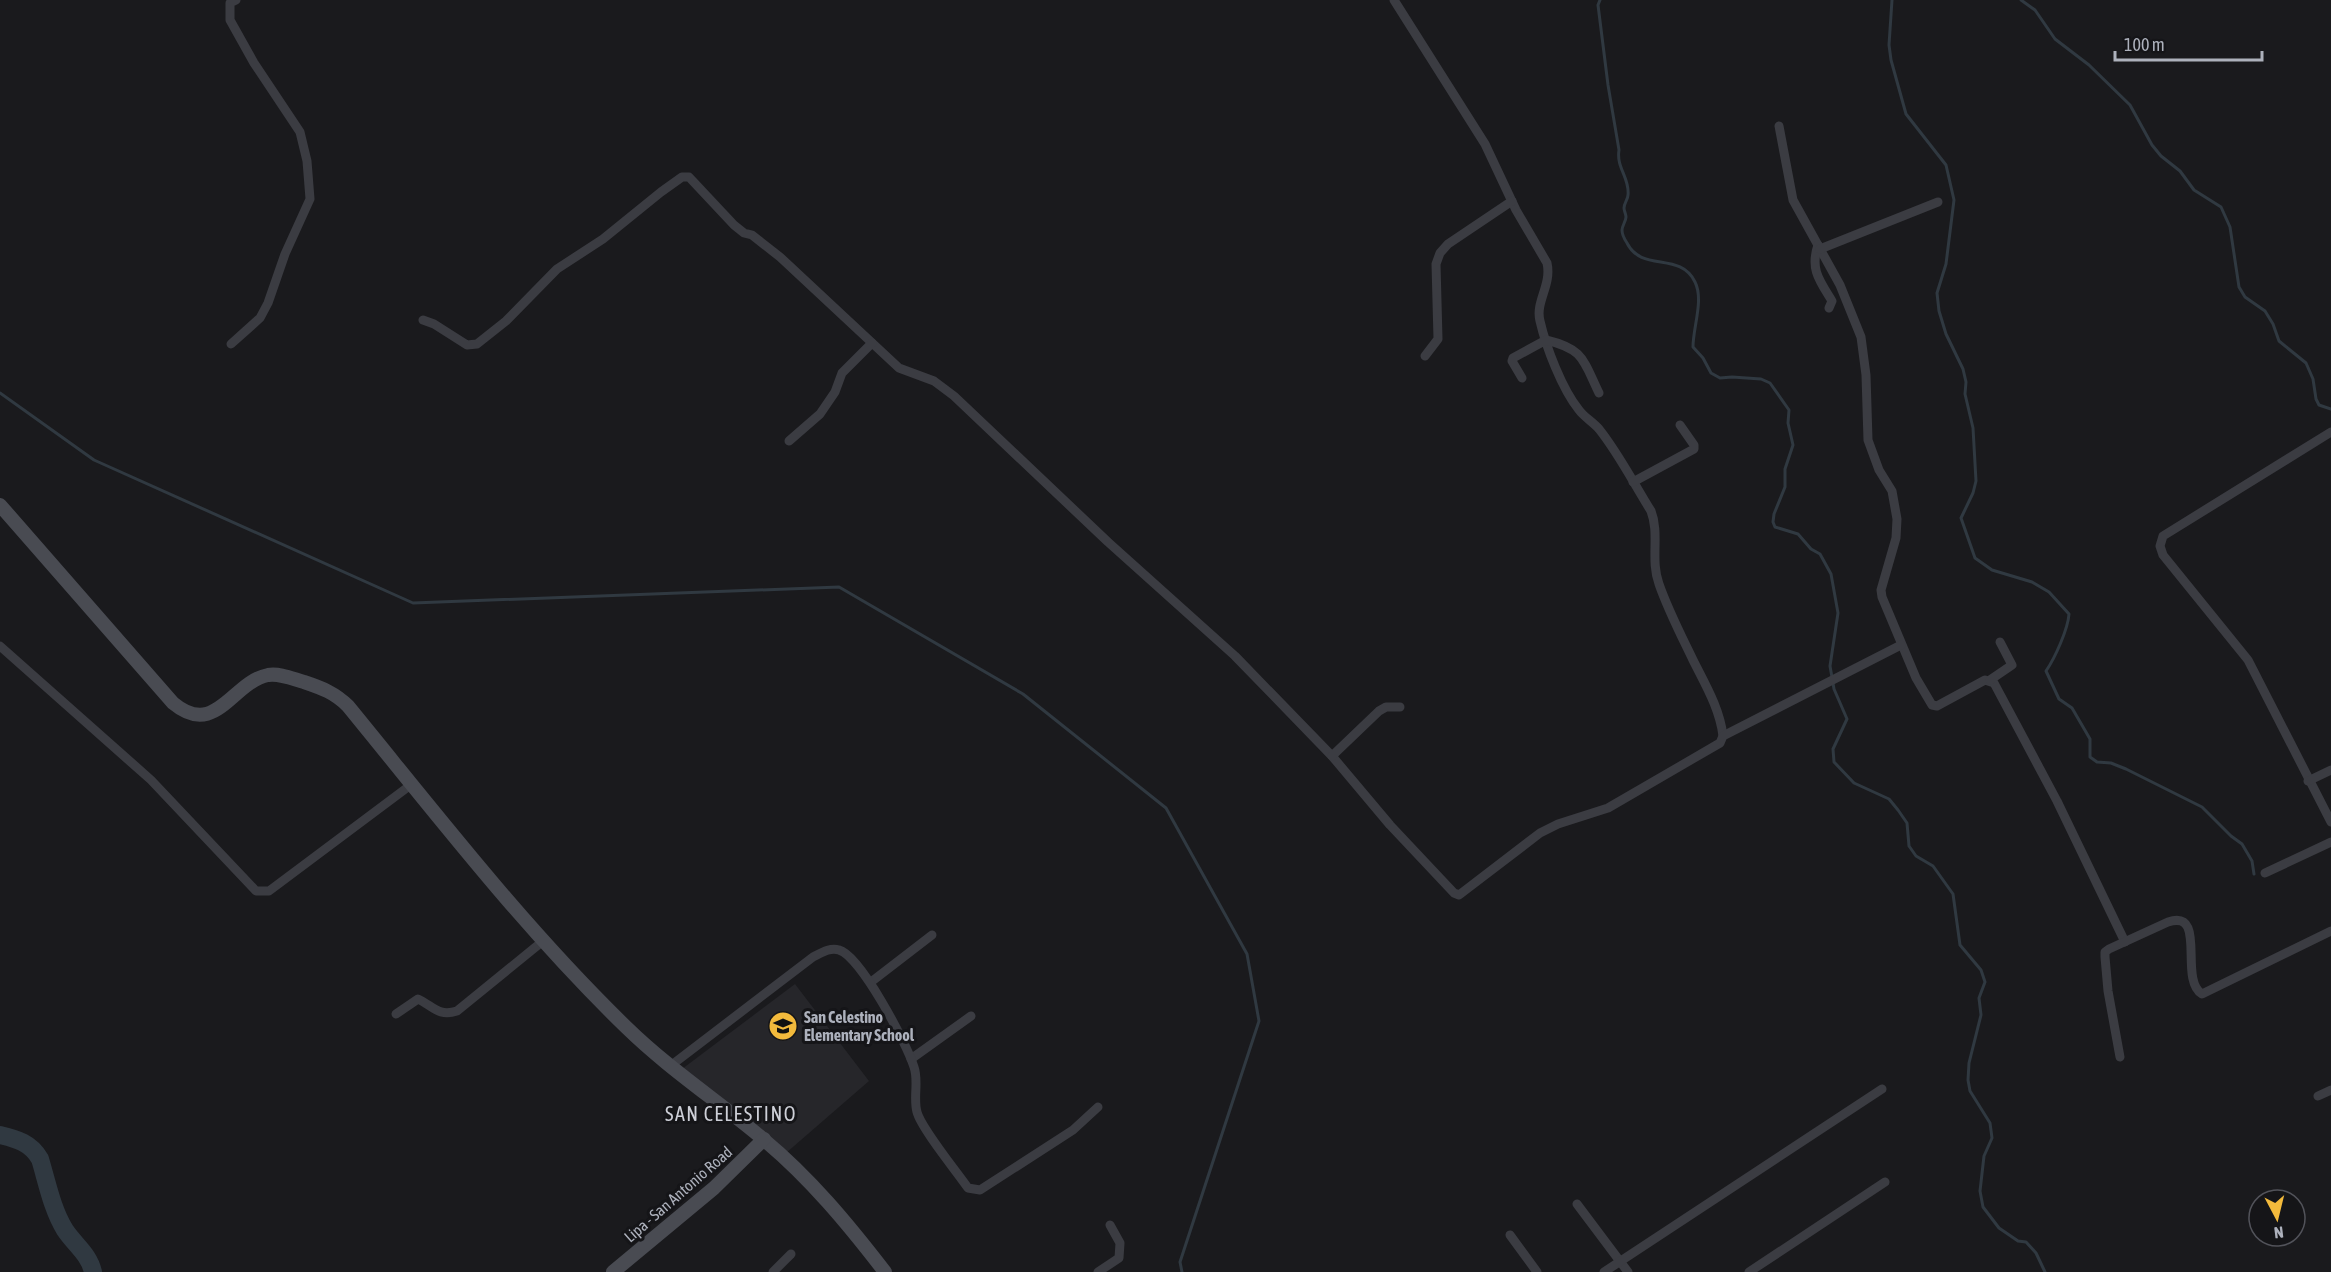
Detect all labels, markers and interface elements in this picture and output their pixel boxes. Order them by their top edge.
scale bar [2115,24,2262,62]
text: 100 m [2124,34,2165,55]
place label: San Celestino Elementary School [804,1008,915,1044]
school or university icon: San Celestino Elementary School [767,1010,799,1042]
district label: SAN CELESTINO [665,1102,797,1125]
street label: Lipa - San Antonio Road [621,1142,736,1246]
north arrow [2247,1188,2307,1248]
text: N [2273,1223,2285,1242]

